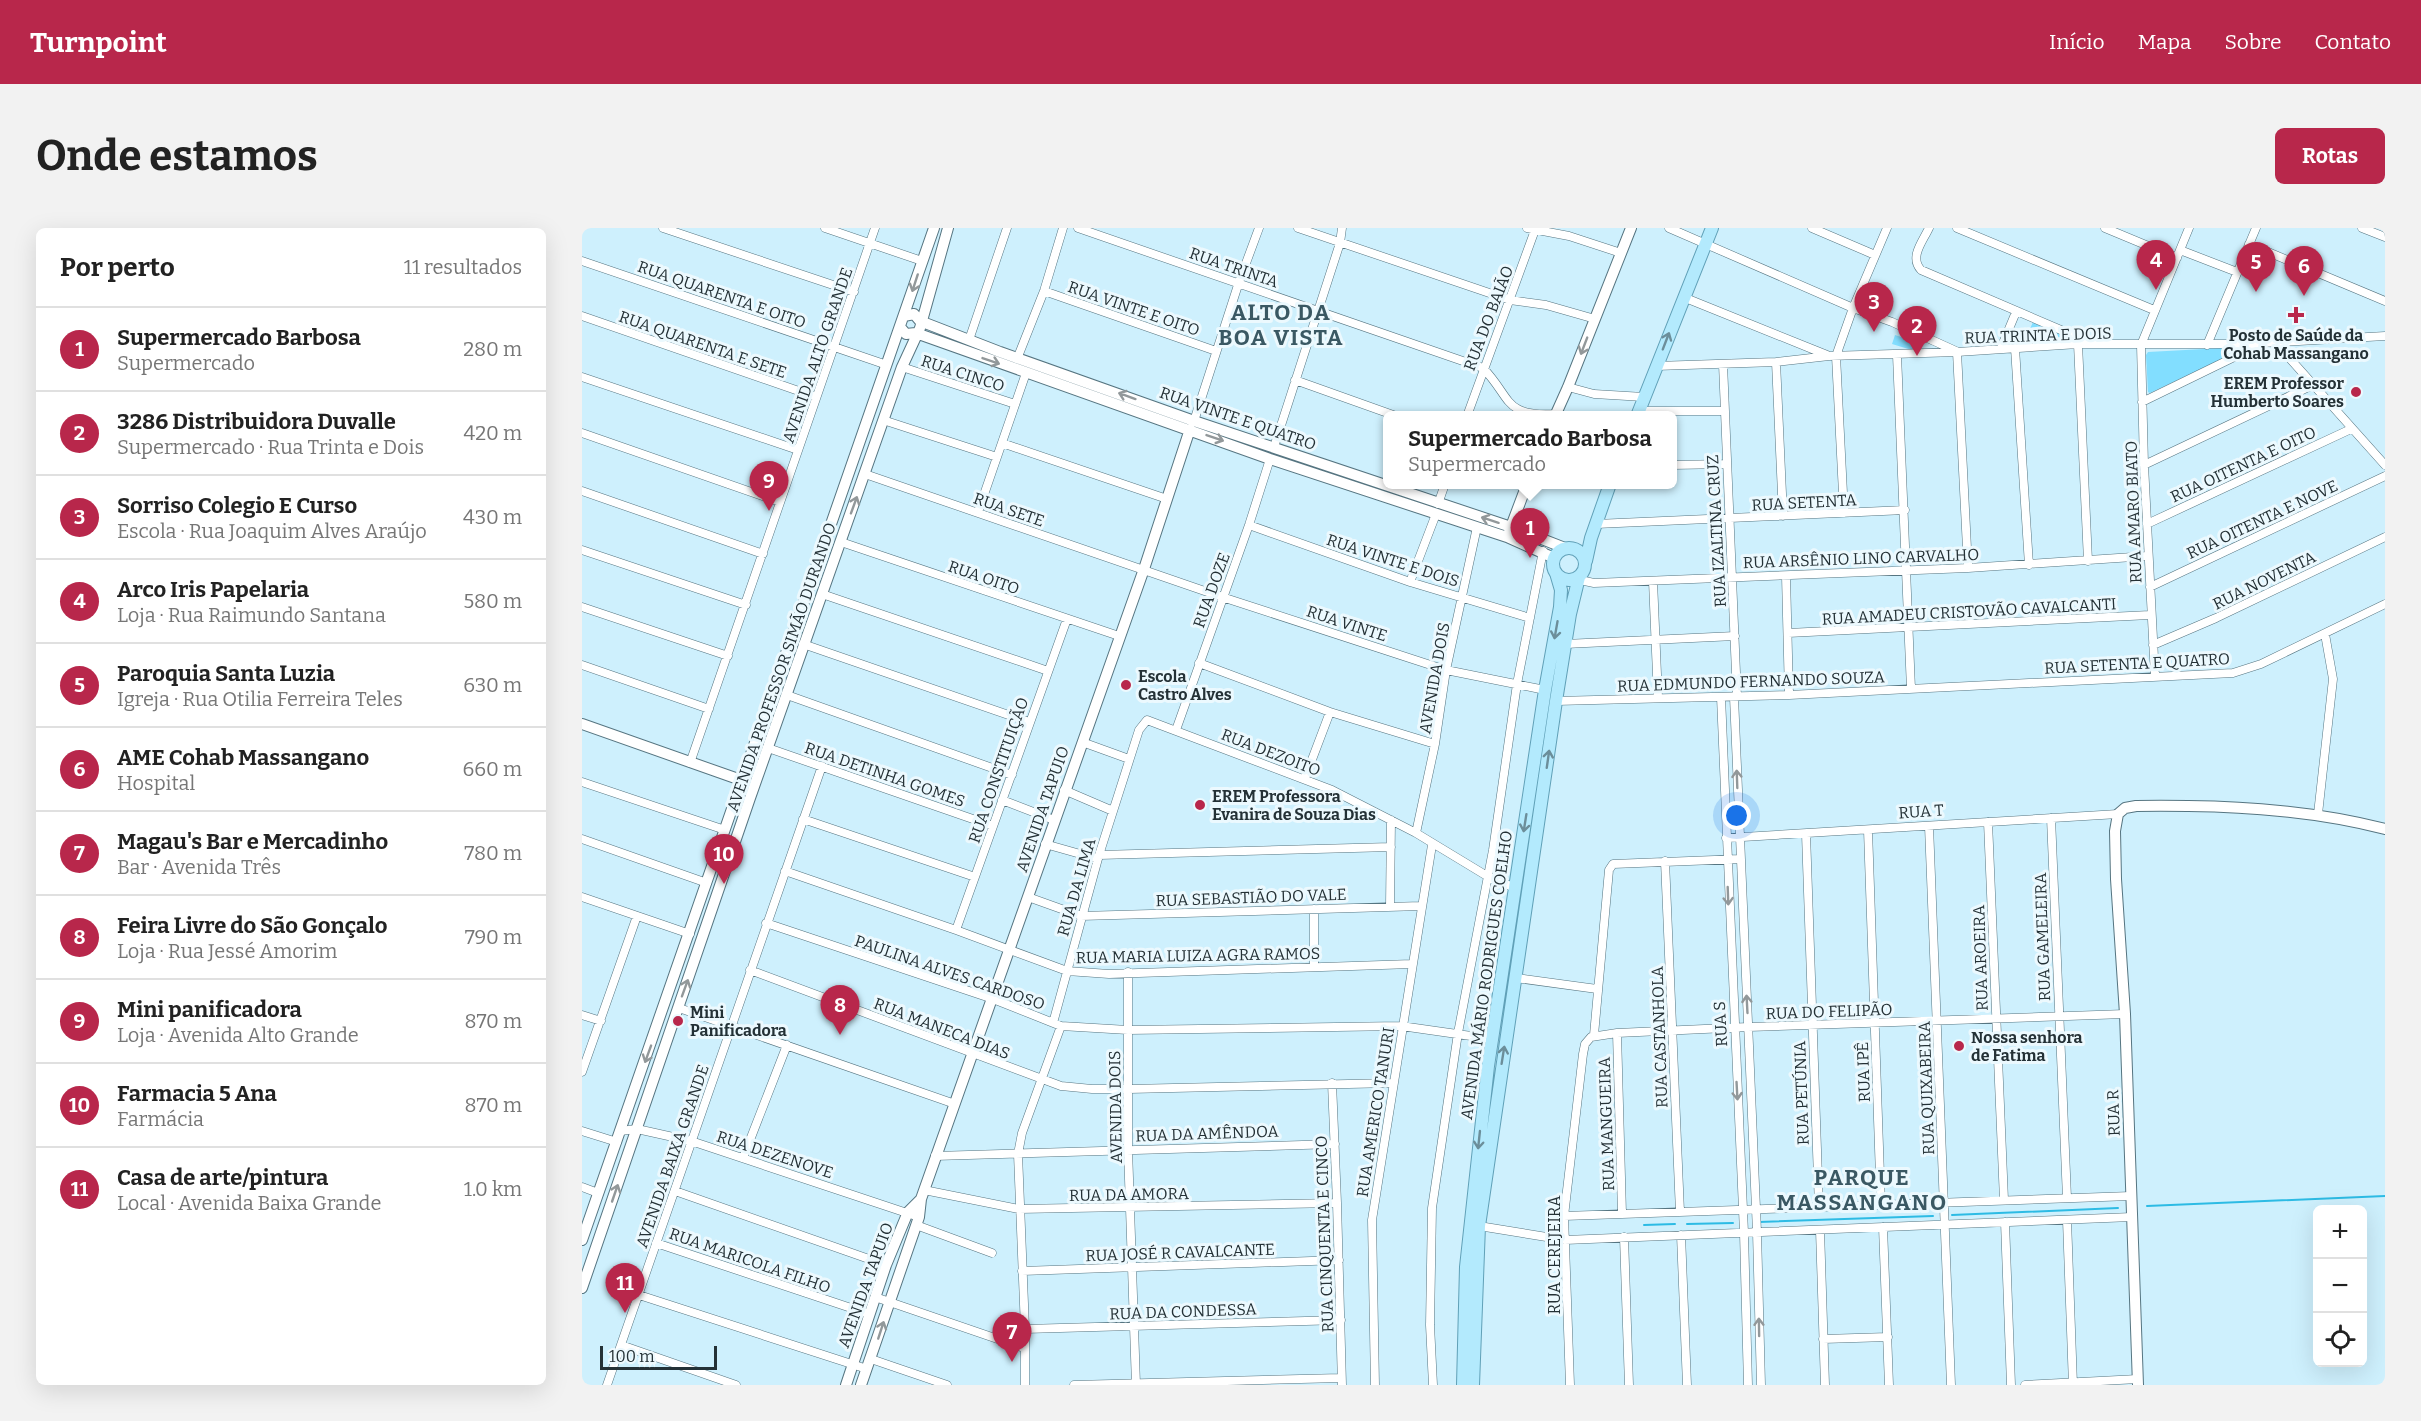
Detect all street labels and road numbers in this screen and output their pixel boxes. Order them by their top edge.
street label: RUA TRINTA [1187,243,1281,292]
street label: RUA QUARENTA E OITO [635,257,808,332]
street label: RUA DO BAIÃO [1459,263,1517,373]
street label: AVENIDA ALTO GRANDE [778,265,856,445]
street label: RUA VINTE E OITO [1066,277,1202,340]
street label: RUA QUARENTA E SETE [617,307,789,382]
street label: RUA TRINTA E DOIS [1964,323,2112,348]
street label: RUA CINCO [919,351,1007,396]
street label: RUA VINTE E QUATRO [1157,383,1319,454]
street label: RUA OITENTA E OITO [2168,422,2319,506]
street label: RUA AMARO BIATO [2122,440,2145,584]
street label: RUA IZALTINA CRUZ [1703,454,1730,608]
street label: RUA OITENTA E NOVE [2184,476,2341,563]
street label: RUA SETE [971,489,1047,530]
street label: RUA SETENTA [1751,490,1858,515]
street label: AVENIDA PROFESSOR SIMÃO DURANDO [722,520,840,814]
street label: RUA VINTE E DOIS [1324,530,1461,591]
street label: RUA ARSÊNIO LINO CARVALHO [1742,544,1980,572]
street label: RUA NOVENTA [2210,547,2319,614]
street label: RUA DOZE [1189,550,1234,630]
street label: RUA OITO [946,556,1022,598]
street label: RUA AMADEU CRISTOVÃO CAVALCANTI [1821,593,2117,629]
street label: RUA VINTE [1304,602,1389,645]
street label: AVENIDA DOIS [1415,621,1454,735]
street label: RUA SETENTA E QUATRO [2044,649,2230,678]
street label: RUA EDMUNDO FERNANDO SOUZA [1617,667,1886,696]
street label: RUA CONSTITUIÇÃO [964,695,1032,845]
street label: RUA DEZOITO [1218,725,1323,780]
street label: RUA DETINHA GOMES [802,738,967,811]
street label: AVENIDA TAPUIO [1012,744,1073,875]
street label: RUA T [1898,800,1944,823]
street label: AVENIDA MÁRIO RODRIGUES COELHO [1456,829,1516,1121]
street label: RUA DA LIMA [1053,835,1100,938]
street label: RUA GAMELEIRA [2031,872,2054,1002]
street label: RUA SEBASTIÃO DO VALE [1155,884,1347,910]
street label: RUA AROEIRA [1969,904,1992,1011]
street label: PAULINA ALVES CARDOSO [852,931,1047,1014]
street label: RUA MARIA LUIZA AGRA RAMOS [1076,944,1320,967]
street label: RUA CASTANHOLA [1648,965,1671,1108]
street label: RUA MANECA DIAS [871,994,1013,1063]
street label: RUA DO FELIPÃO [1765,999,1893,1023]
street label: RUA S [1710,1001,1731,1047]
street label: RUA QUIXABEIRA [1915,1020,1938,1155]
street label: RUA AMERICO TANURI [1353,1026,1398,1198]
street label: RUA PETÚNIA [1789,1040,1813,1146]
street label: RUA IPÊ [1852,1041,1874,1103]
street label: AVENIDA DOIS [1105,1050,1126,1164]
street label: RUA MANGUEIRA [1595,1056,1618,1191]
street label: AVENIDA BAIXA GRANDE [632,1062,713,1250]
street label: RUA R [2103,1089,2124,1137]
street label: RUA DA AMÊNDOA [1135,1120,1280,1145]
street label: RUA DEZENOVE [714,1127,835,1182]
street label: RUA CINQUENTA E CINCO [1312,1135,1337,1333]
street label: RUA DA AMORA [1069,1184,1190,1205]
street label: RUA CEREJEIRA [1545,1195,1564,1315]
street label: AVENIDA TAPUIO [834,1220,897,1350]
street label: RUA MARICOLA FILHO [667,1224,833,1297]
street label: RUA JOSÉ R CAVALCANTE [1085,1239,1275,1265]
street label: RUA DA CONDESSA [1109,1299,1258,1324]

